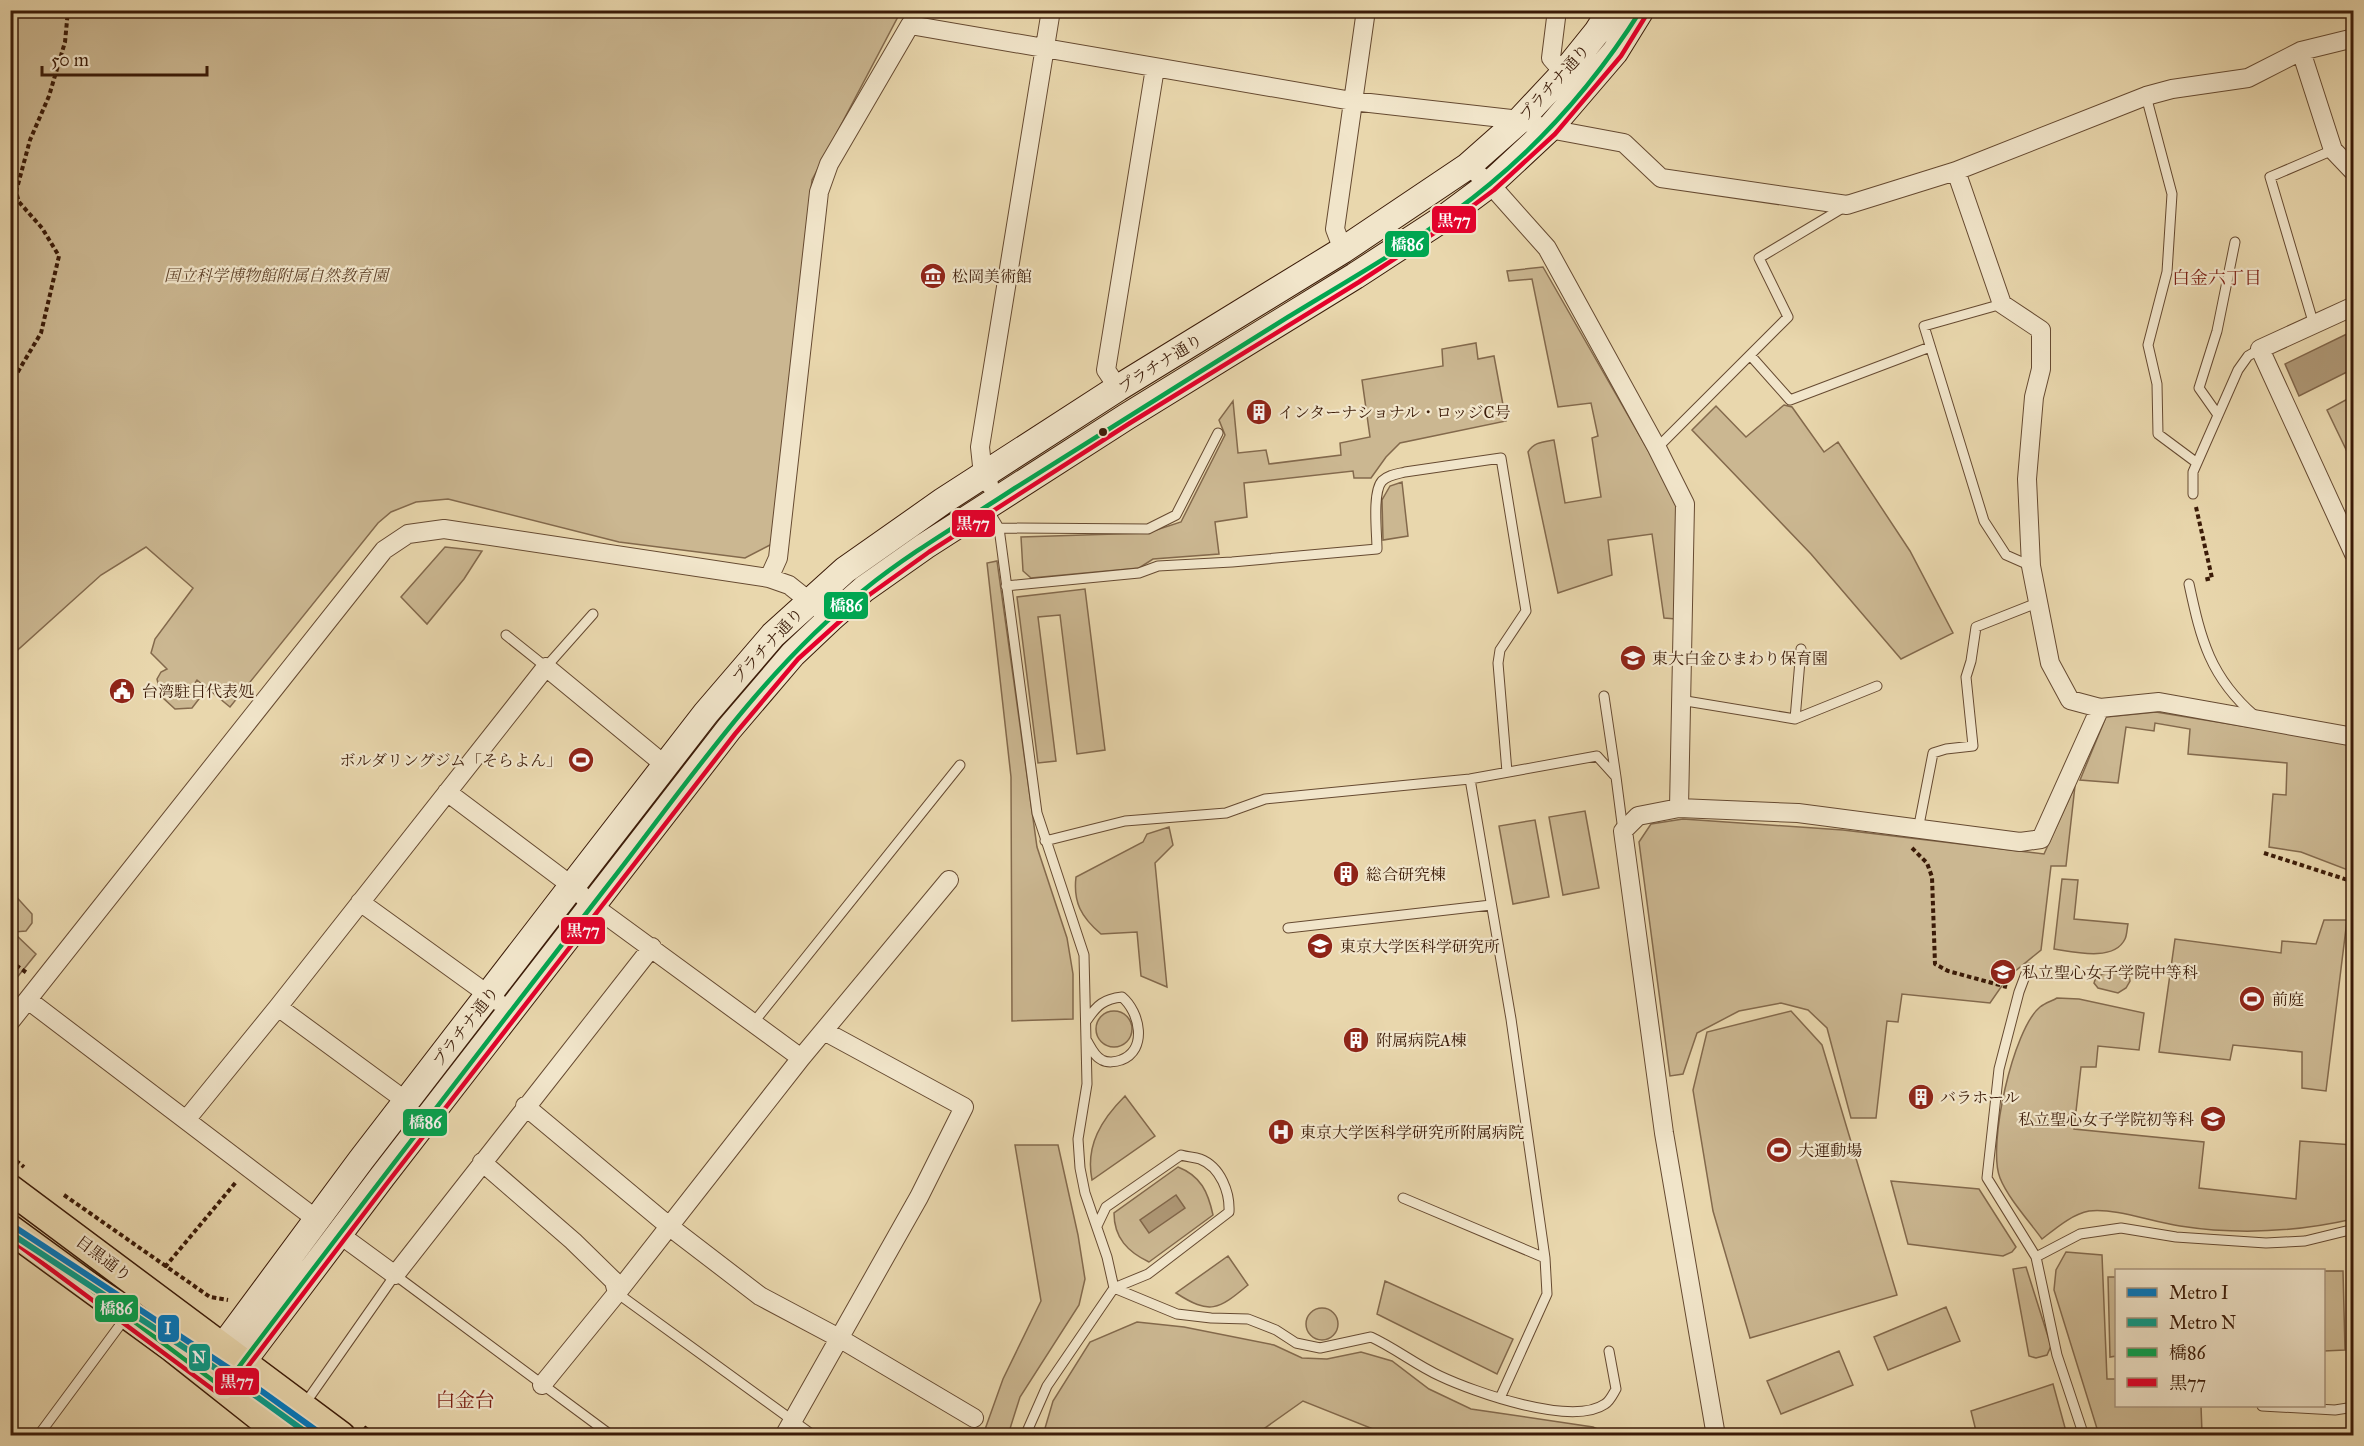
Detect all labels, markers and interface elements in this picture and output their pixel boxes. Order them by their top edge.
scale bar [42,39,207,77]
street label: プラチナ通り [1515,40,1594,124]
text: 50 m [51,49,89,71]
line badge: 黒77 [1431,205,1477,234]
text: 黒77 [1437,211,1471,230]
line badge: 橋86 [1384,230,1430,258]
text: 橋86 [1391,235,1424,254]
museum icon: 松岡美術館 [918,261,948,291]
park label: 国立科学博物館附属自然教育園 [164,266,391,285]
place label: 松岡美術館 [952,267,1032,286]
district label: 白金六丁目 [2172,267,2262,289]
street label: プラチナ通り [1115,330,1206,397]
building icon: インターナショナル・ロッジC号 [1244,397,1274,427]
place label: インターナショナル・ロッジC号 [1278,403,1511,422]
unlabelled marker [1097,426,1109,438]
line badge: 黒77 [951,509,996,538]
text: 黒77 [956,514,990,533]
line badge: 橋86 [823,591,869,620]
text: 橋86 [830,596,863,615]
street label: プラチナ通り [728,604,807,687]
school or university icon: 東大白金ひまわり保育園 [1618,643,1648,673]
place label: 東大白金ひまわり保育園 [1652,649,1828,668]
public building icon: 台湾駐日代表処 [107,676,137,706]
place label: 台湾駐日代表処 [142,682,254,701]
sports icon: ボルダリングジム「そらよん」 [566,745,596,775]
place label: ボルダリングジム「そらよん」 [340,751,562,770]
building icon: 総合研究棟 [1331,859,1361,889]
place label: 総合研究棟 [1366,865,1446,884]
line badge: 黒77 [560,916,606,945]
text: 黒77 [566,921,600,940]
school or university icon: 東京大学医科学研究所 [1305,931,1335,961]
place label: 東京大学医科学研究所 [1340,937,1500,956]
school or university icon: 私立聖心女子学院中等科 [1988,957,2018,987]
place label: 私立聖心女子学院中等科 [2022,963,2198,982]
street label: プラチナ通り [428,983,502,1070]
sports icon: 前庭 [2237,984,2267,1014]
place label: 前庭 [2272,990,2304,1009]
building icon: 附属病院A棟 [1341,1025,1371,1055]
place label: 附属病院A棟 [1376,1031,1467,1050]
building icon: バラホール [1906,1082,1936,1112]
place label: バラホール [1940,1088,2020,1107]
school or university icon: 私立聖心女子学院初等科 [2198,1104,2228,1134]
line badge: 橋86 [402,1108,448,1137]
place label: 私立聖心女子学院初等科 [2018,1110,2194,1129]
text: 橋86 [409,1113,442,1132]
hospital icon: 東京大学医科学研究所附属病院 [1266,1117,1296,1147]
place label: 東京大学医科学研究所附属病院 [1300,1123,1524,1142]
sports icon: 大運動場 [1764,1135,1794,1165]
place label: 大運動場 [1798,1141,1862,1160]
street label: 目黒通り [72,1232,135,1285]
legend [2115,1269,2325,1407]
text: Metro I [2169,1282,2229,1304]
line badge: 橋86 [94,1294,139,1323]
text: 橋86 [100,1299,133,1318]
text: Metro N [2169,1312,2236,1334]
line badge: I [157,1314,180,1343]
text: I [165,1319,172,1338]
text: 橋86 [2169,1342,2207,1364]
line badge: N [188,1343,211,1372]
text: N [192,1348,206,1367]
line badge: 黒77 [214,1367,260,1396]
text: 黒77 [220,1372,254,1391]
text: 黒77 [2169,1372,2206,1394]
district label: 白金台 [435,1388,495,1412]

